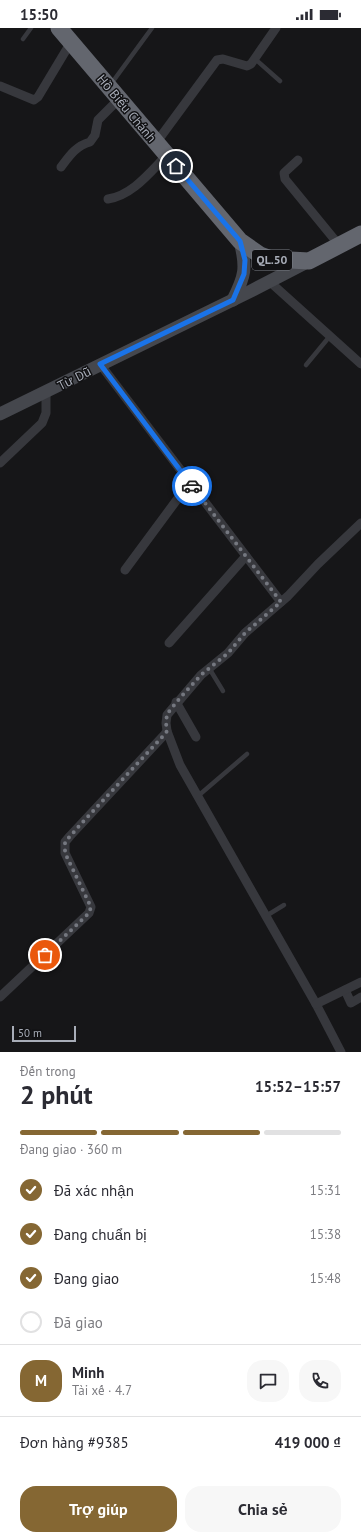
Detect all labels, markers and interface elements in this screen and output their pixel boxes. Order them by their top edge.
text: 15:50 [20,5,58,24]
street label: Hồ Biểu Chánh [93,71,160,146]
pin [159,149,193,183]
icon: home [165,155,187,177]
road number: QL.50 [252,250,292,270]
street label: Từ Dũ [55,363,94,394]
courier [172,466,212,506]
icon: car [181,475,203,497]
pin [28,938,62,972]
icon: bag [34,944,56,966]
scale bar [12,1024,76,1043]
text: 50 m [18,1026,42,1040]
text: Đến trong [20,1063,76,1080]
text: 15:52–15:57 [255,1077,341,1096]
text: 2 phút [20,1078,93,1111]
text: Đang giao · 360 m [20,1141,122,1158]
icon: check [20,1179,42,1201]
text: Đã xác nhận [54,1181,134,1200]
text: 15:31 [310,1182,341,1199]
icon: check [20,1223,42,1245]
text: Đang chuẩn bị [54,1225,147,1244]
text: 15:38 [310,1226,341,1243]
icon: check [20,1267,42,1289]
text: Đang giao [54,1269,119,1288]
text: 15:48 [310,1270,341,1287]
text: Đã giao [54,1313,103,1332]
button: chat [247,1360,289,1402]
button: phone [299,1360,341,1402]
text: Minh [72,1363,104,1382]
text: M [35,1371,47,1390]
text: Tài xế · 4.7 [72,1382,132,1399]
text: Đơn hàng #9385 [20,1433,129,1452]
text: 419 000 ₫ [275,1433,341,1452]
button: Trợ giúp [20,1486,177,1532]
button: Chia sẻ [185,1486,341,1532]

